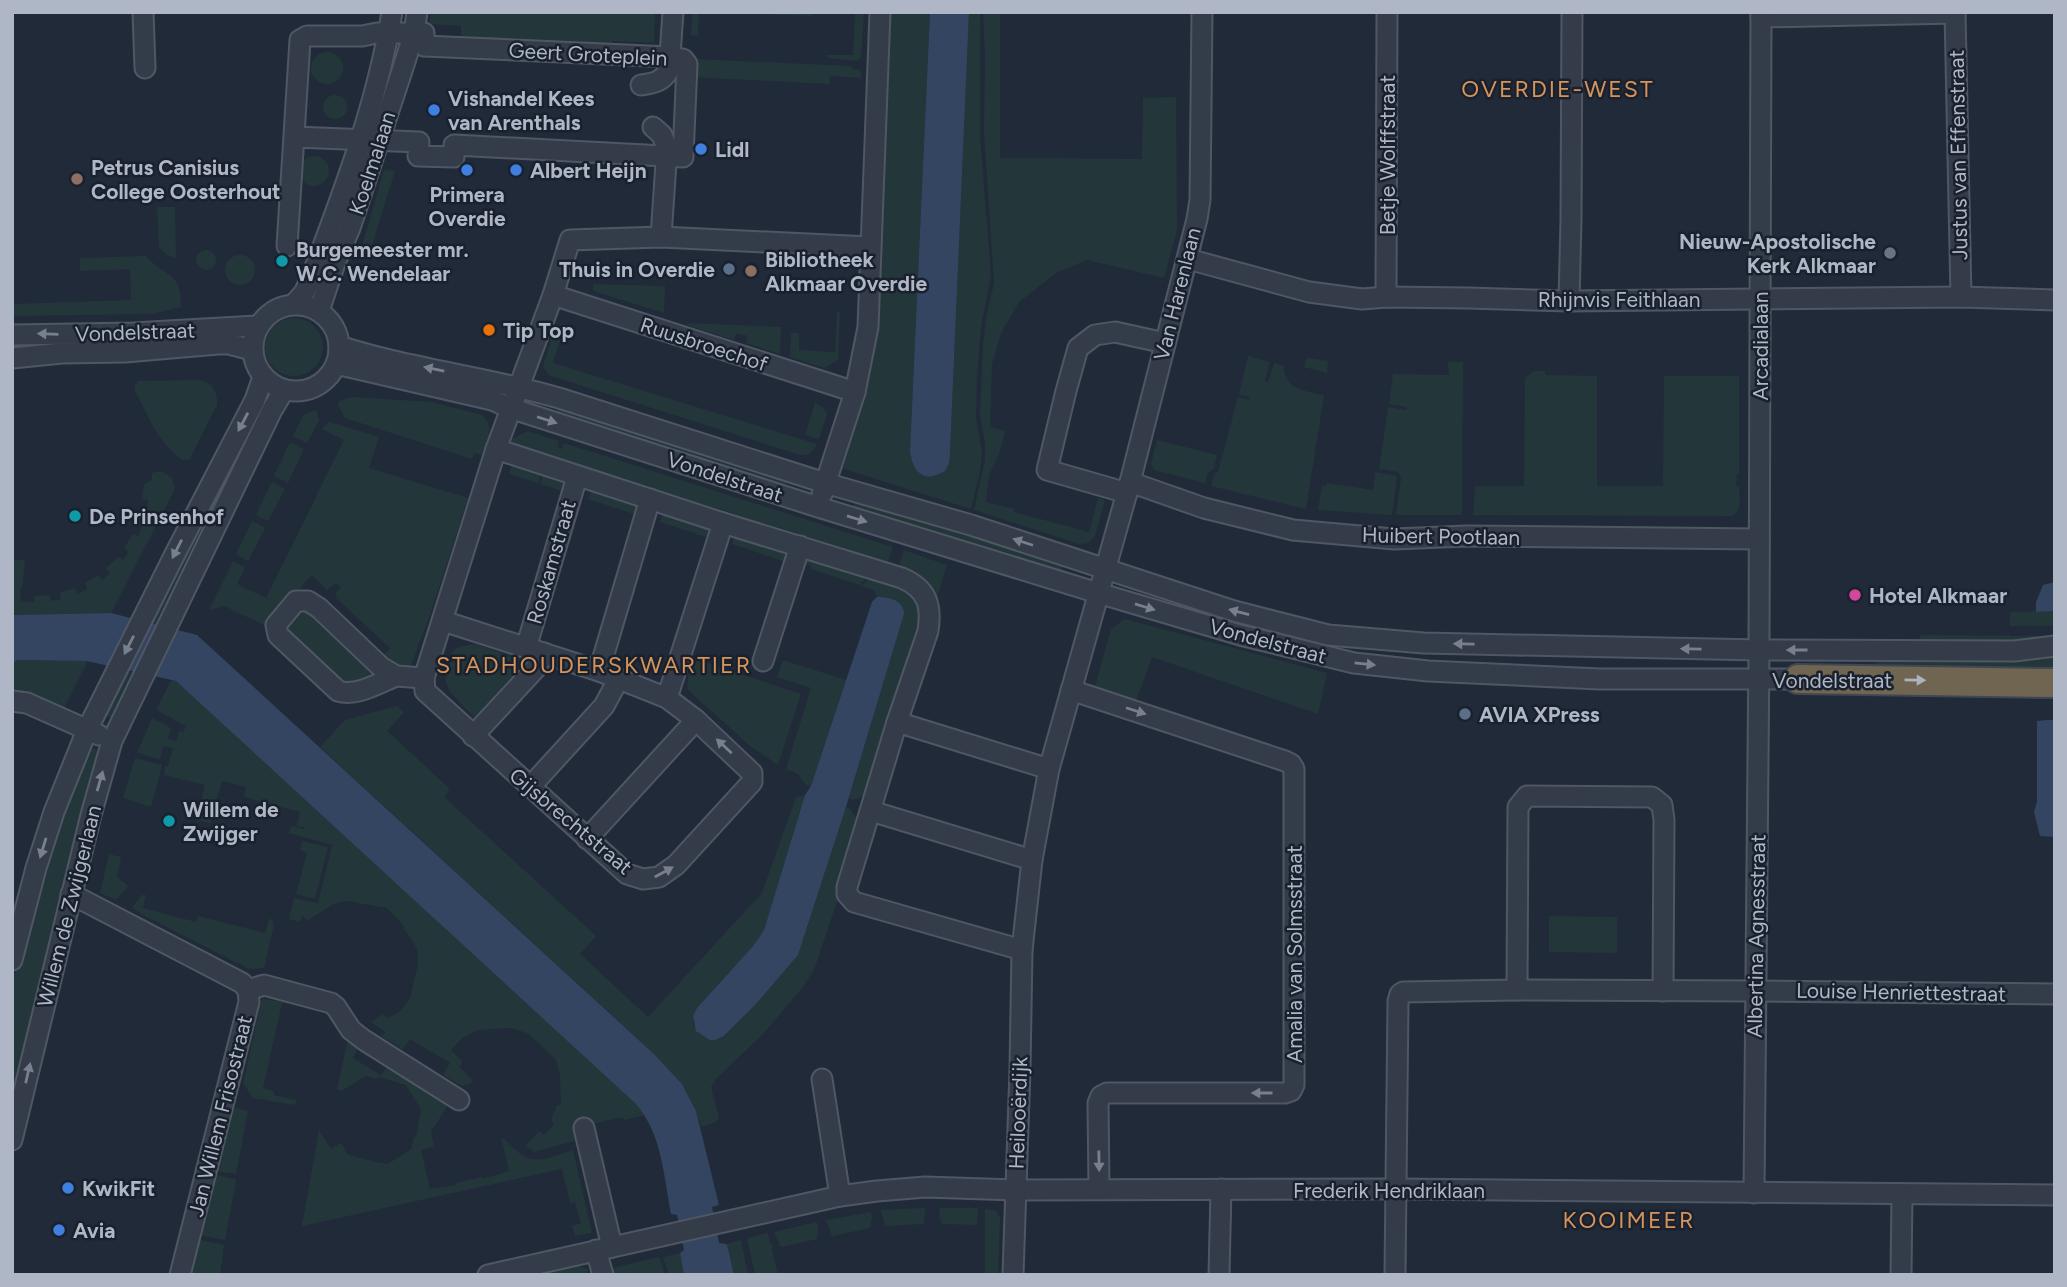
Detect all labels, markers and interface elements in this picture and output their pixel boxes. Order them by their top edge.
street label: Geert Groteplein [508,37,668,71]
street label: Justus van Effenstraat [1944,50,1972,260]
street label: Betje Wolffstraat [1375,75,1400,235]
district label: OVERDIE-WEST [1461,75,1655,103]
place label: Vishandel Kees van Arenthals [448,86,594,135]
marker: Vishandel Kees van Arenthals [426,102,442,118]
street label: Koelmalaan [344,108,400,218]
place label: Lidl [715,137,749,162]
marker: Lidl [693,141,709,157]
place label: Petrus Canisius College Oosterhout [91,155,281,204]
place label: Albert Heijn [530,158,647,183]
marker: Primera Overdie [459,162,475,178]
marker: Albert Heijn [508,162,524,178]
marker: Petrus Canisius College Oosterhout [69,171,85,187]
place label: Primera Overdie [428,182,506,231]
street label: Van Harenlaan [1148,225,1206,363]
place label: Nieuw-Apostolische Kerk Alkmaar [1679,229,1876,278]
place label: Burgemeester mr. W.C. Wendelaar [296,237,469,286]
marker: Nieuw-Apostolische Kerk Alkmaar [1882,245,1898,261]
place label: Bibliotheek Alkmaar Overdie [765,247,928,296]
marker: Burgemeester mr. W.C. Wendelaar [274,253,290,269]
place label: Thuis in Overdie [559,257,715,282]
marker: Thuis in Overdie [721,261,737,277]
marker: Bibliotheek Alkmaar Overdie [743,263,759,279]
street label: Rhijnvis Feithlaan [1538,287,1700,312]
street label: Arcadialaan [1748,291,1773,401]
street label: Ruusbroechof [637,312,771,376]
street label: Vondelstraat [75,317,196,347]
place label: Tip Top [503,318,574,343]
marker: Tip Top [481,322,497,338]
one-way arrow [37,329,59,340]
one-way arrow [423,363,445,374]
one-way arrow [237,413,249,432]
one-way arrow [536,415,557,426]
street label: Vondelstraat [664,447,786,507]
street label: Roskamstraat [521,497,581,627]
place label: De Prinsenhof [89,504,225,529]
marker: De Prinsenhof [67,508,83,524]
one-way arrow [847,514,868,524]
street label: Huibert Pootlaan [1362,522,1520,550]
one-way arrow [1012,536,1033,547]
one-way arrow [172,539,183,559]
place label: Hotel Alkmaar [1869,583,2007,608]
marker: Hotel Alkmaar [1847,587,1863,603]
one-way arrow [1134,603,1155,613]
one-way arrow [1228,606,1250,617]
street label: Vondelstraat [1207,613,1329,669]
one-way arrow [124,635,135,655]
one-way arrow [1452,638,1474,650]
one-way arrow [1680,643,1702,654]
one-way arrow [1786,644,1808,656]
district label: STADHOUDERSKWARTIER [436,651,752,679]
one-way arrow [1354,659,1376,670]
street label: Vondelstraat [1772,668,1892,693]
one-way arrow [1904,675,1926,686]
place label: AVIA XPress [1479,702,1600,727]
one-way arrow [1125,706,1146,717]
marker: AVIA XPress [1457,706,1473,722]
one-way arrow [716,739,733,755]
street label: Gijsbrechtstraat [505,762,637,880]
one-way arrow [96,770,106,791]
place label: Willem de Zwijger [183,797,279,846]
street label: Willem de Zwijgerlaan [32,803,106,1009]
marker: Willem de Zwijger [161,813,177,829]
street label: Albertina Agnesstraat [1742,834,1770,1038]
one-way arrow [37,838,47,859]
street label: Amalia van Solmsstraat [1282,845,1307,1063]
one-way arrow [655,866,674,878]
street label: Louise Henriettestraat [1796,978,2006,1006]
street label: Jan Willem Frisostraat [183,1013,257,1219]
street label: Heilooërdijk [1004,1055,1032,1170]
one-way arrow [23,1062,34,1084]
one-way arrow [1251,1087,1273,1099]
one-way arrow [1093,1150,1105,1172]
place label: KwikFit [82,1176,155,1201]
street label: Frederik Hendriklaan [1293,1178,1485,1203]
marker: KwikFit [60,1180,76,1196]
district label: KOOIMEER [1562,1206,1696,1234]
place label: Avia [73,1218,115,1243]
marker: Avia [51,1222,67,1238]

